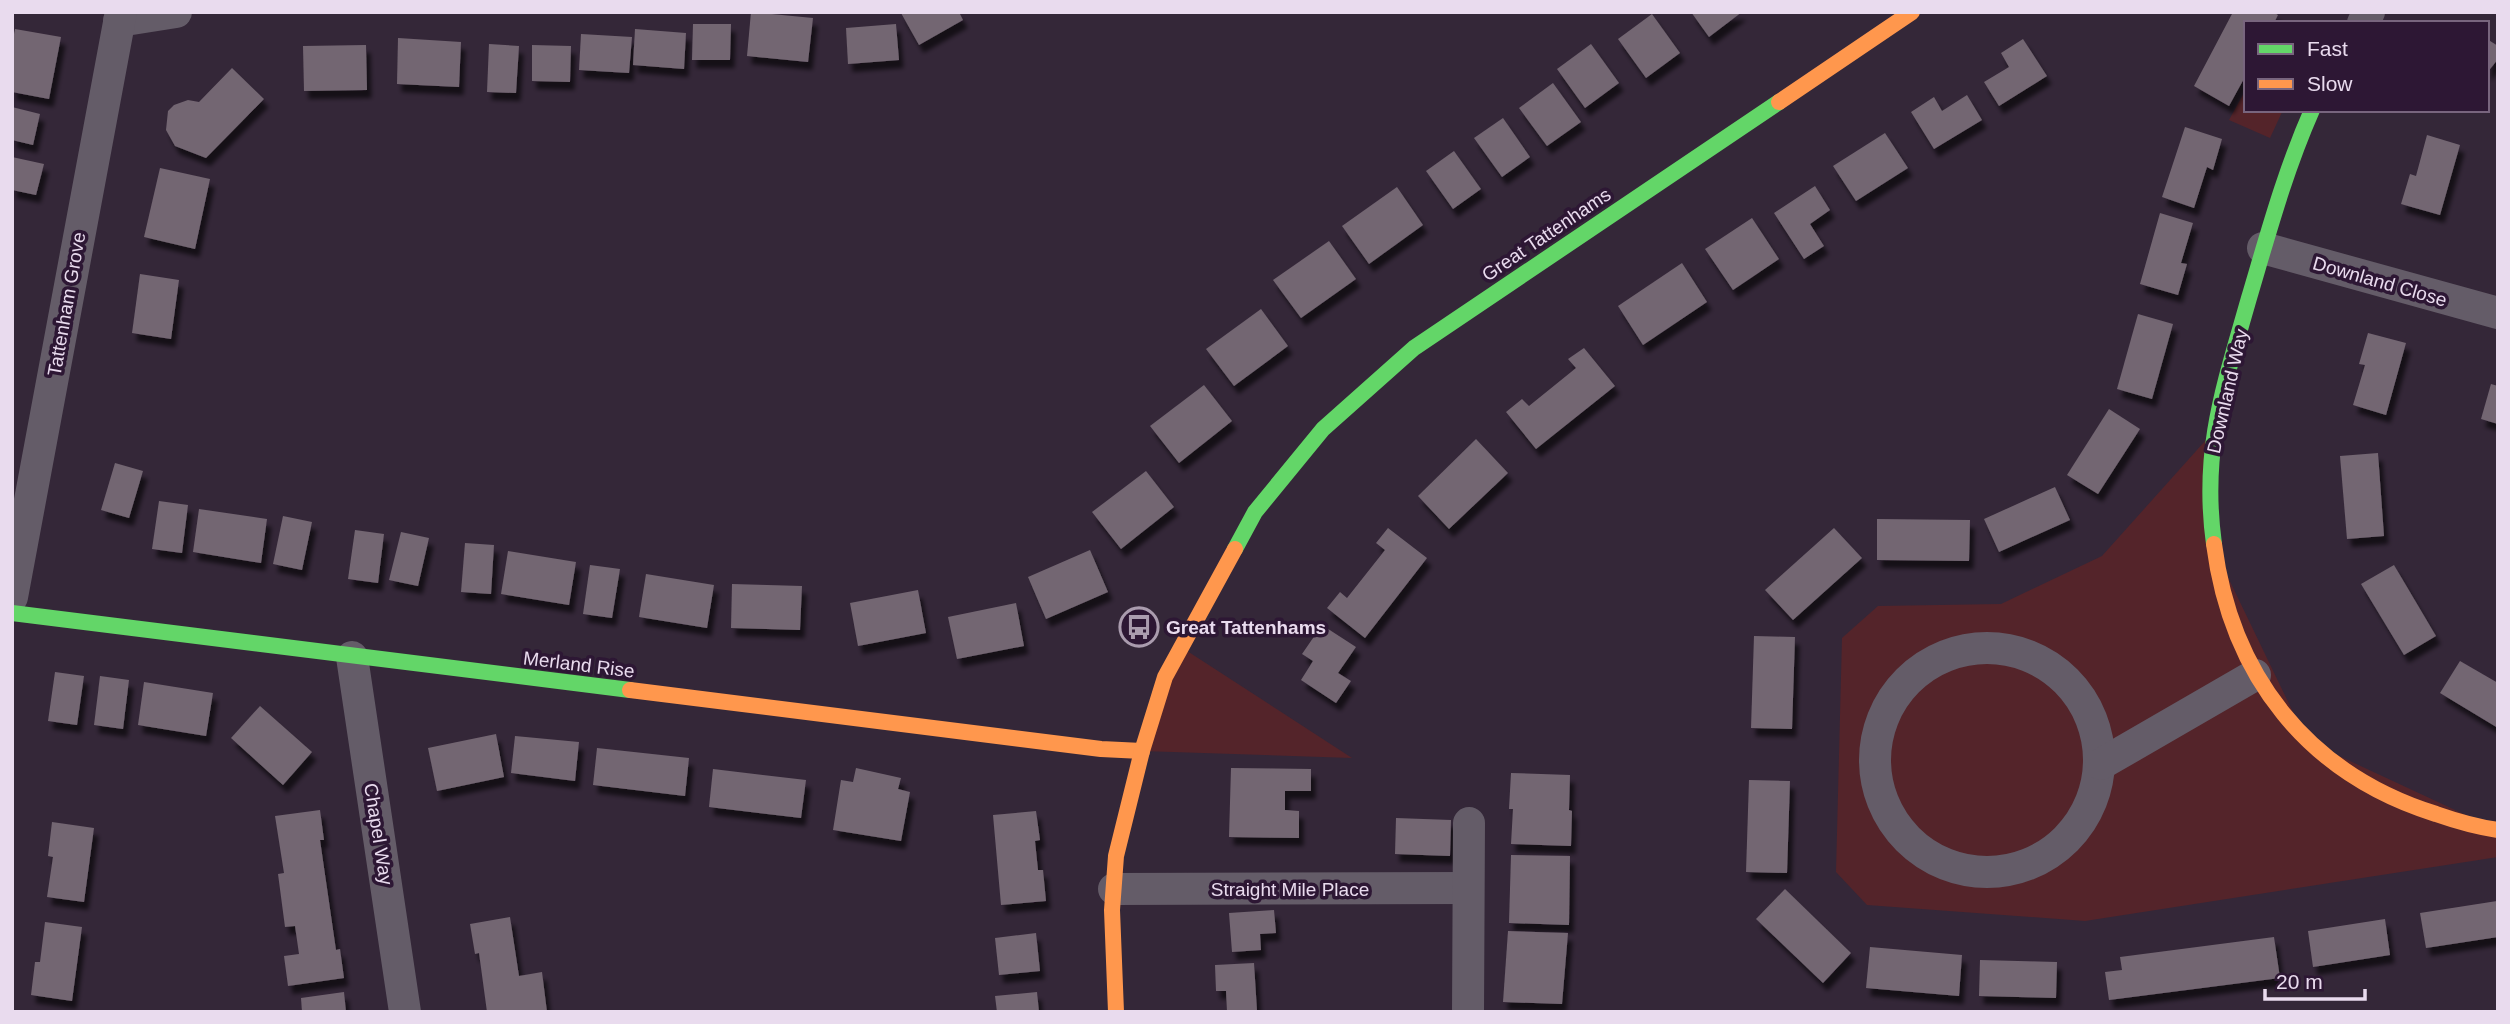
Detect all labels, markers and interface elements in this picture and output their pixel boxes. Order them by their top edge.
legend [2244,21,2489,112]
text: Fast [2307,37,2348,60]
text: Slow [2307,72,2353,95]
street label: Great Tattenhams [1478,184,1615,285]
street label: Tattenham Grove [43,230,89,378]
street label: Downland Close [2310,252,2449,311]
street label: Downland Way [2203,326,2252,455]
bus stop icon: Great Tattenhams [1118,606,1160,648]
place label: Great Tattenhams [1166,617,1326,638]
street label: Merland Rise [522,647,636,682]
street label: Chapel Way [360,782,397,887]
street label: Straight Mile Place [1211,879,1369,900]
scale bar [2265,958,2365,1002]
text: 20 m [2276,970,2323,993]

